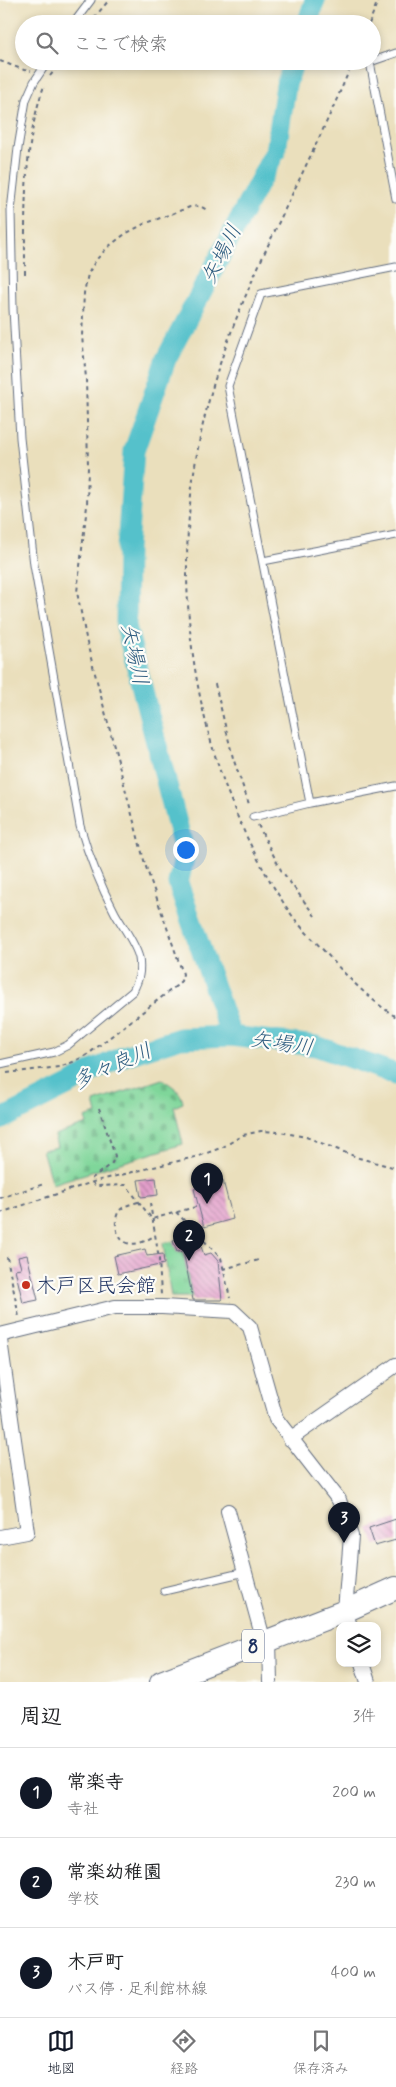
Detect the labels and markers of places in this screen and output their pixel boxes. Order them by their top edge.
pin: 1 [191,1163,223,1204]
pin: 2 [173,1220,205,1261]
place label: 木戸区民会館 [36,1273,156,1300]
marker: 木戸区民会館 [20,1279,32,1291]
pin: 3 [328,1502,360,1543]

